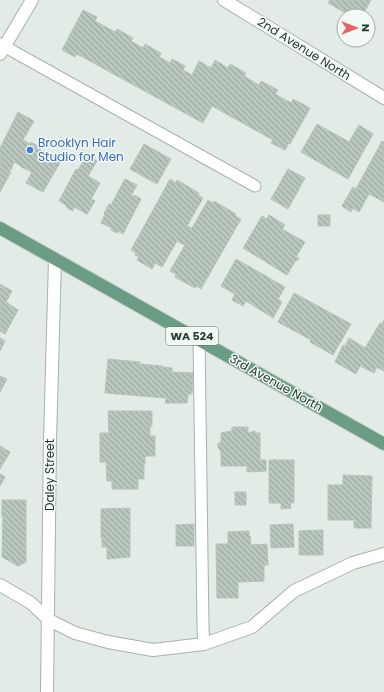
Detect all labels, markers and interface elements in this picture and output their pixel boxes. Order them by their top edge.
north arrow [336,8,376,48]
street label: 2nd Avenue North [254,13,354,84]
text: N [358,24,374,32]
place label: Brooklyn Hair Studio for Men [38,134,124,165]
marker: Brooklyn Hair Studio for Men [25,145,35,155]
road number: WA 524 [166,327,218,345]
street label: 3rd Avenue North [227,350,326,415]
street label: Daley Street [41,439,58,511]

